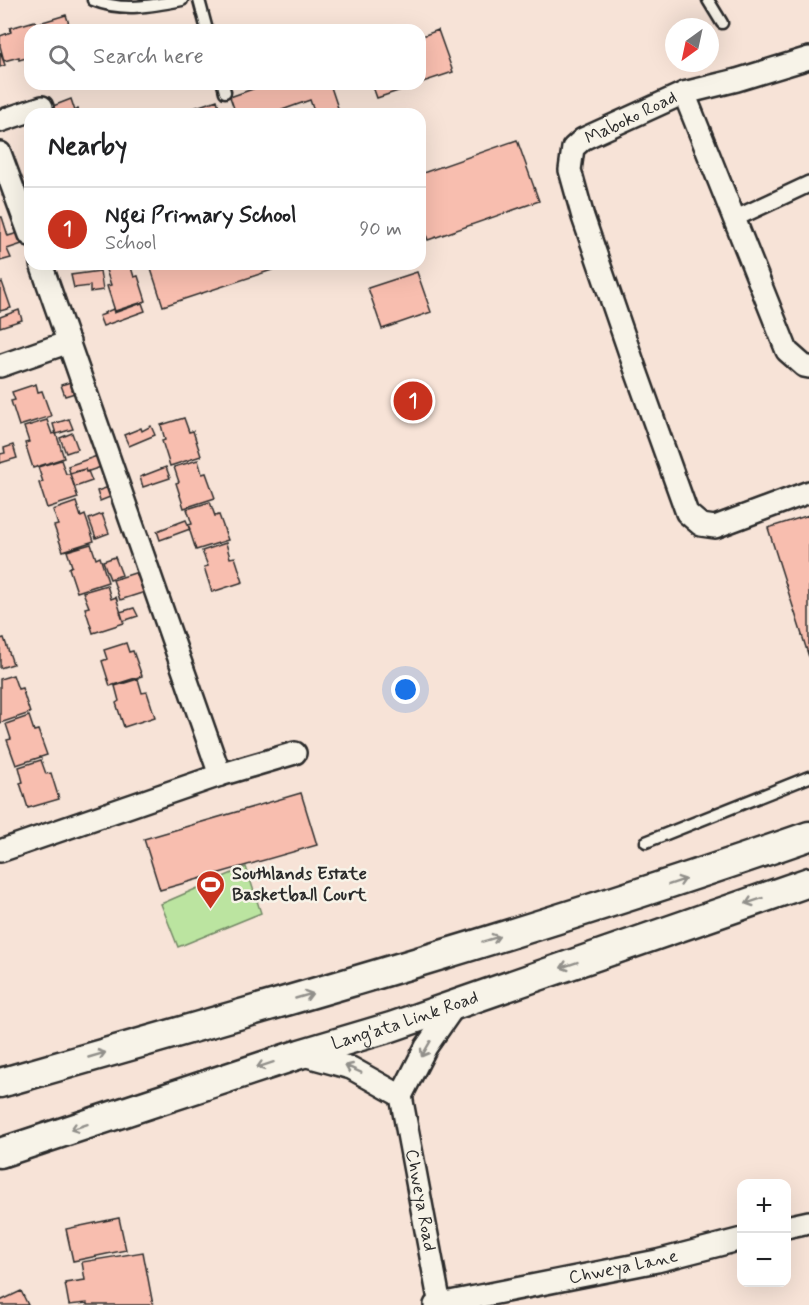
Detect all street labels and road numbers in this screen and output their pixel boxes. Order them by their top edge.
street label: Maboko Road [581,85,681,151]
street label: Lang'ata Link Road [329,986,482,1056]
street label: Chweya Road [399,1147,442,1253]
street label: Chweya Lane [567,1244,680,1290]

